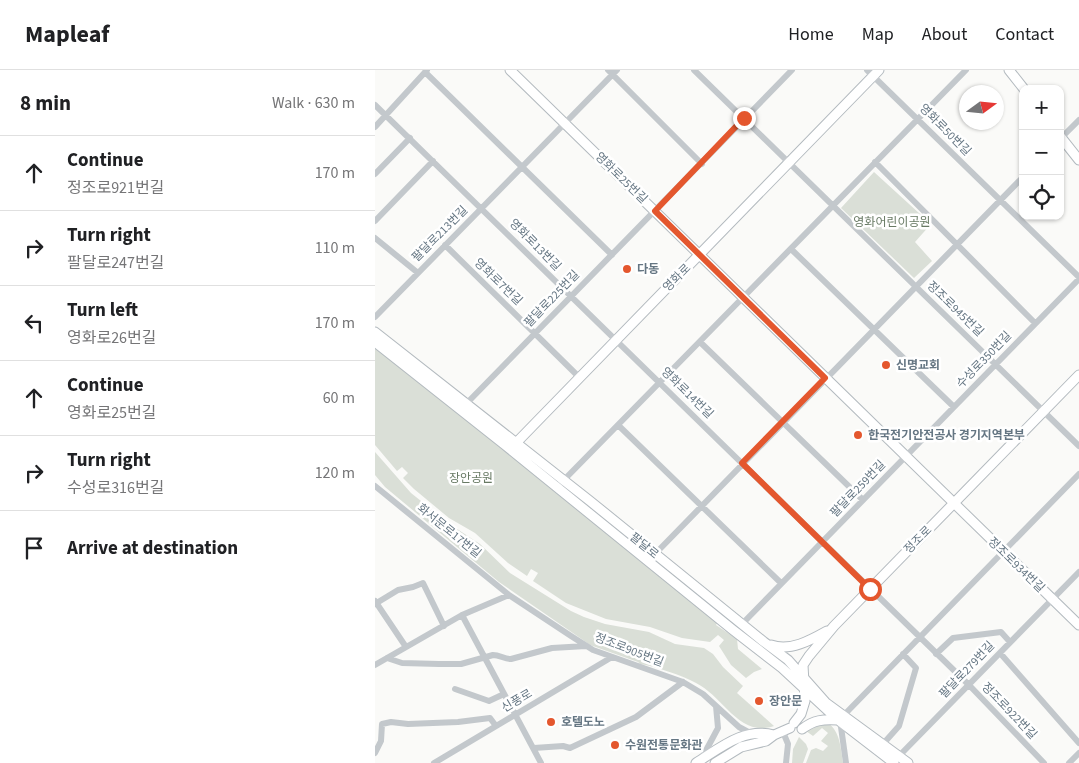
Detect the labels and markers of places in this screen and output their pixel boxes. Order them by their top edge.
place label: 다동 [637,261,659,278]
marker: 다동 [621,263,633,275]
place label: 신명교회 [896,357,940,374]
marker: 신명교회 [880,359,892,371]
place label: 한국전기안전공사 경기지역본부 [868,427,1025,444]
marker: 한국전기안전공사 경기지역본부 [852,429,864,441]
place label: 장안문 [769,693,802,710]
marker: 장안문 [753,695,765,707]
place label: 호텔도노 [561,714,605,731]
marker: 호텔도노 [545,716,557,728]
place label: 수원전통문화관 [625,737,702,754]
marker: 수원전통문화관 [609,739,621,751]

